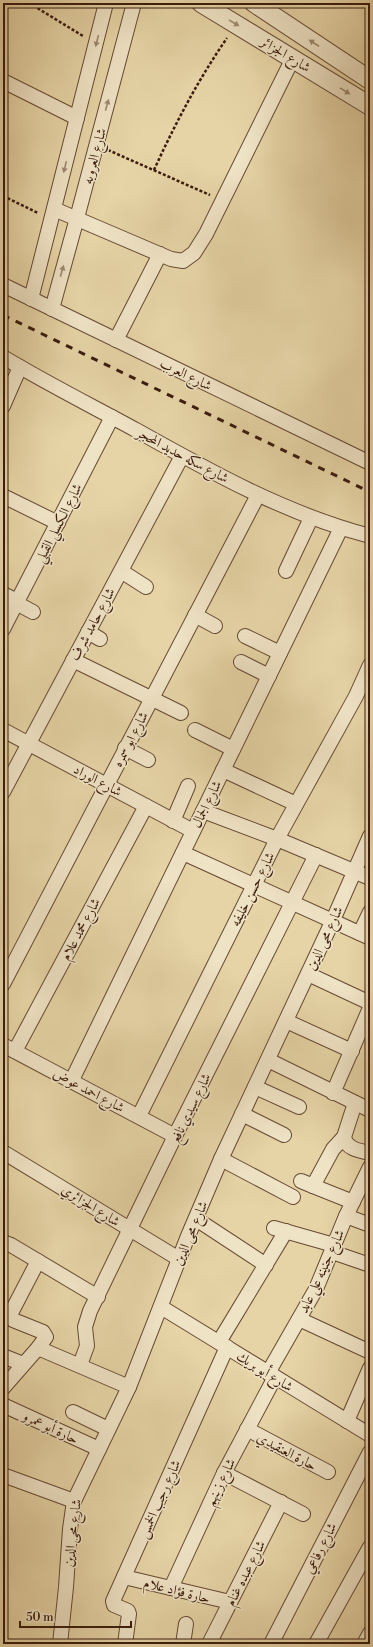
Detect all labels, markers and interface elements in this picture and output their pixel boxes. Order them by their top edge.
one-way arrow [229,19,239,27]
street label: شارع الجزائر [254,32,314,79]
one-way arrow [93,35,99,47]
one-way arrow [309,39,319,47]
one-way arrow [340,87,351,94]
one-way arrow [104,99,110,111]
street label: شارع العروبه [79,126,113,187]
one-way arrow [61,161,67,173]
one-way arrow [59,265,65,277]
street label: شارع العرب [156,355,215,397]
street label: شارع سكه حديد المحجر [131,423,232,489]
street label: شارع الكسلي القبلي [31,481,89,568]
street label: شارع حامد شرف [66,585,121,665]
street label: شارع ابو سمره [109,709,155,771]
street label: شارع الوراد [69,761,125,803]
street label: شارع الجمال [188,778,228,832]
street label: شارع حسن خليفه [226,849,281,931]
street label: شارع محمد علام [57,895,108,965]
street label: شارع محى الدين [302,904,349,974]
street label: شارع احمد عوض [49,1065,127,1119]
street label: شارع سيدي نافع [166,1070,219,1148]
street label: شارع الجزائري [57,1181,123,1233]
street label: شارع محى الدين [169,1198,214,1269]
street label: شارع جنينه علي عابد [295,1227,352,1317]
street label: شارع أبو بريك [232,1346,297,1398]
street label: حارة أبو عمرو [18,1405,82,1449]
street label: حارة العنقيدي [253,1429,320,1477]
street label: شارع زينهم [202,1456,244,1511]
street label: شارع رجب الخمس [135,1457,187,1542]
street label: شارع محى الدين [60,1498,88,1568]
street label: شارع رفاعي [300,1520,343,1578]
street label: شارع عبده غنام [222,1537,273,1611]
street label: حارة فؤاد علام [141,1574,212,1611]
scale bar [20,1603,131,1629]
text: 50 m [26,1610,54,1625]

